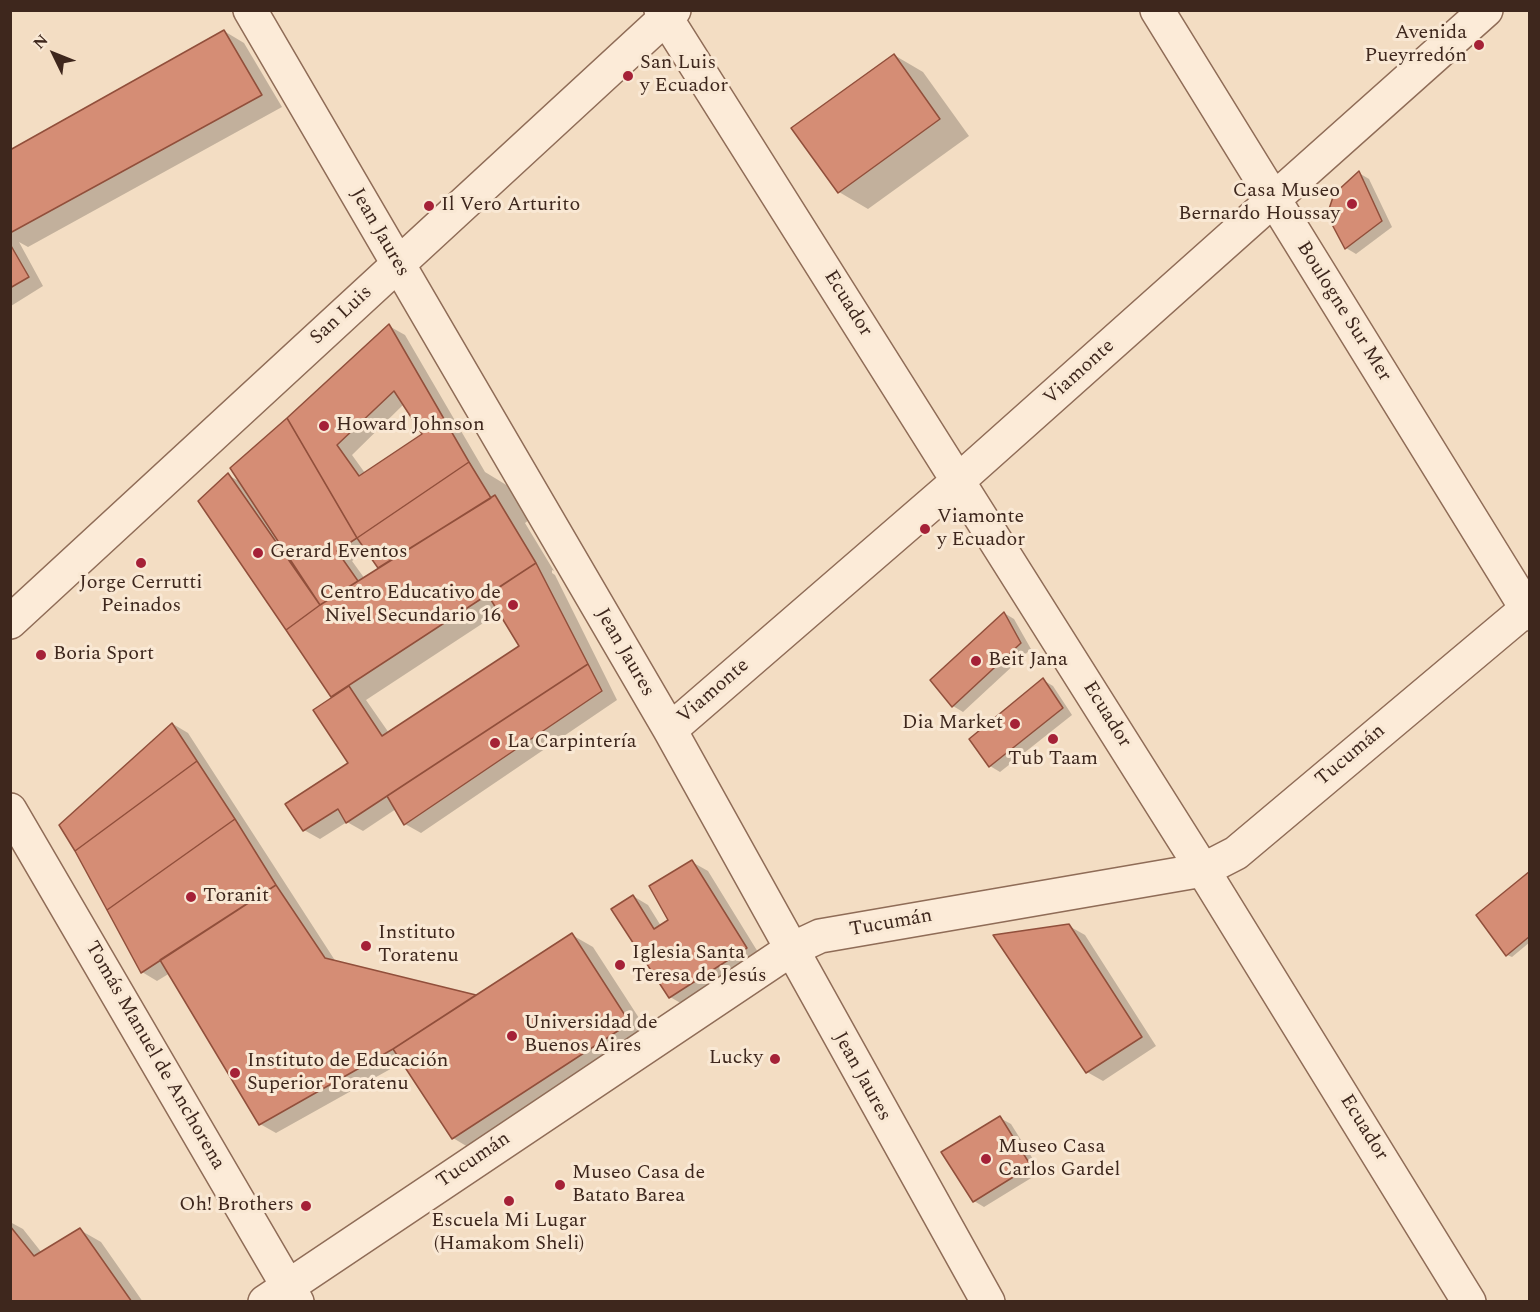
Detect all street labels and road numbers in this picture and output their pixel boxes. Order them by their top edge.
street label: Jean Jaures [344,185,414,281]
street label: Boulogne Sur Mer [1290,238,1396,386]
street label: Ecuador [817,266,877,342]
street label: San Luis [306,281,378,351]
street label: Viamonte [1040,335,1120,411]
street label: Jean Jaures [589,605,659,701]
street label: Viamonte [673,654,755,730]
street label: Ecuador [1076,677,1136,753]
street label: Tucumán [1311,720,1391,792]
street label: Tucumán [848,905,934,943]
street label: Tomás Manuel de Anchorena [79,938,229,1174]
street label: Jean Jaures [827,1028,895,1126]
street label: Ecuador [1333,1090,1393,1166]
street label: Tucumán [433,1128,515,1194]

